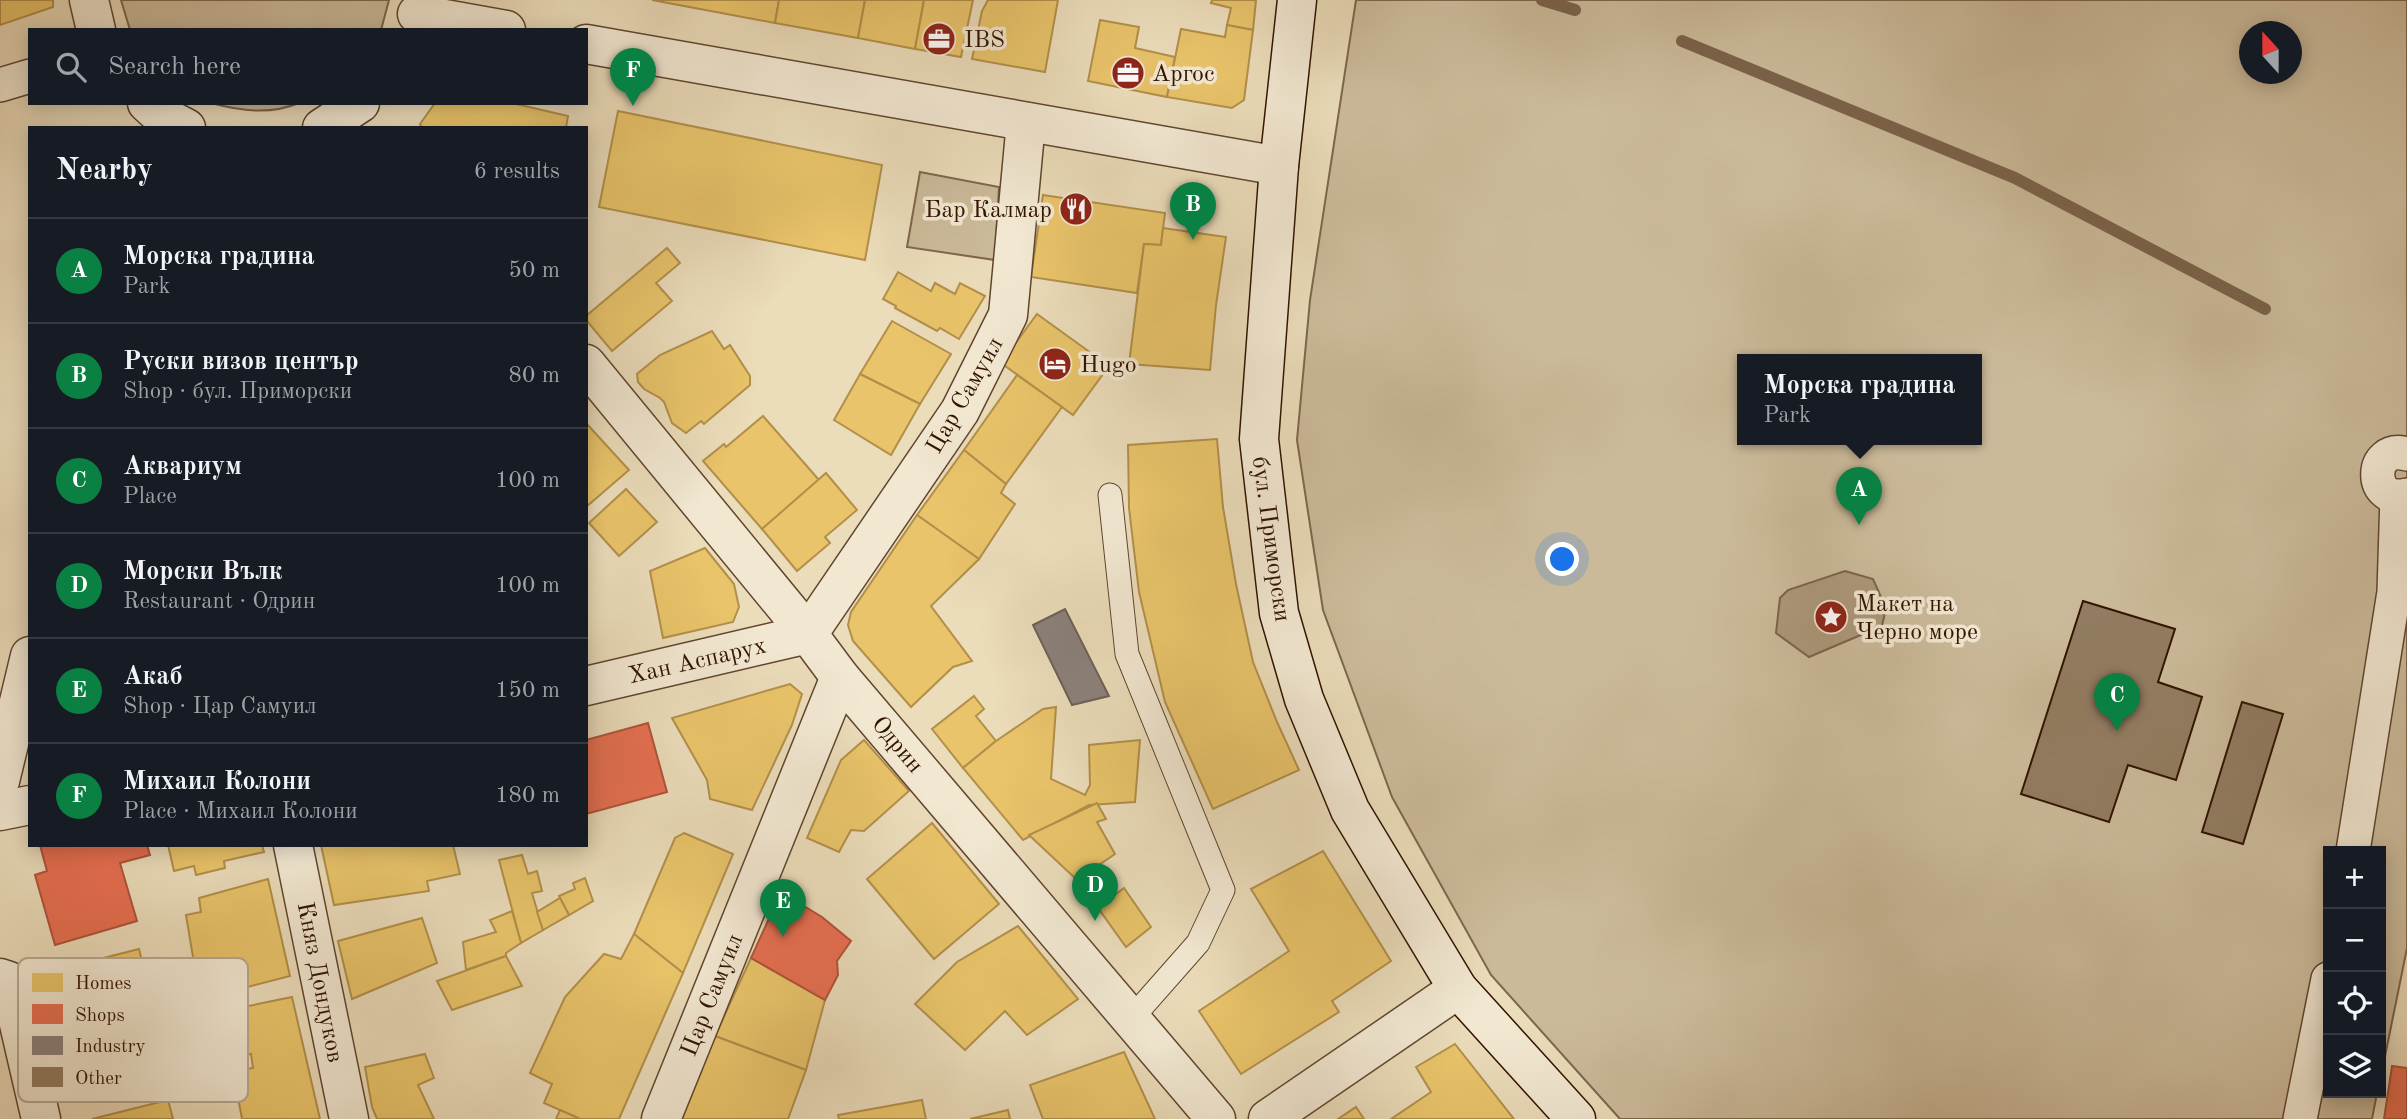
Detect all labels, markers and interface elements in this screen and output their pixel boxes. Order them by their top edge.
office icon: IBS [920,20,958,58]
north arrow [2239,21,2302,84]
search box [28,28,588,105]
place label: IBS [964,29,1005,53]
icon: search [52,48,90,86]
pin: F [610,48,656,106]
text: Search here [108,54,241,80]
office icon: Аргос [1109,54,1147,92]
place label: Аргос [1152,63,1214,87]
text: Nearby [56,156,153,186]
text: 6 results [474,160,560,183]
pin: B [1170,182,1216,240]
restaurant icon: Бар Калмар [1057,190,1095,228]
place label: Бар Калмар [924,199,1052,223]
text: Морска градина [123,244,315,270]
text: A [70,259,88,282]
text: 50 m [509,259,560,282]
text: Park [123,275,170,298]
street label: Цар Самуил [923,334,1009,458]
hotel icon: Hugo [1036,345,1074,383]
text: Руски визов център [123,349,359,375]
place label: Hugo [1080,354,1137,378]
popup [1737,354,1982,445]
text: B [71,364,87,387]
text: 80 m [509,364,560,387]
text: Морска градина [1764,373,1955,399]
text: Shop · бул. Приморски [123,380,352,403]
text: Park [1764,404,1811,427]
text: Аквариум [123,454,242,480]
street label: бул. Приморски [1247,455,1293,623]
pin: A [1836,467,1882,525]
text: C [71,469,87,492]
text: 100 m [495,469,560,492]
text: Place [123,485,177,508]
your location [1545,542,1579,576]
text: Морски Вълк [123,559,282,585]
text: D [70,574,88,597]
text: 100 m [495,574,560,597]
text: Restaurant · Одрин [123,590,315,613]
place label: Макет на Черно море [1856,593,1978,645]
place icon: Макет на Черно море [1812,598,1850,636]
street label: Хан Аспарух [626,634,769,689]
text: Акаб [123,664,183,690]
pin: C [2094,673,2140,731]
text: E [71,679,87,702]
text: 150 m [495,679,560,702]
text: Shop · Цар Самуил [123,695,317,718]
street label: Одрин [866,712,927,778]
text: Михаил Колони [123,769,311,795]
text: F [71,784,87,807]
text: 180 m [495,784,560,807]
text: Place · Михаил Колони [123,800,358,823]
map controls [2323,846,2386,1098]
button: + [2323,846,2386,909]
pin: D [1072,863,1118,921]
pin: E [760,879,806,937]
street label: Княз Дондуков [292,900,346,1065]
button: − [2323,909,2386,972]
street label: Цар Самуил [677,931,748,1060]
legend [18,958,248,1102]
button: locate [2323,972,2386,1035]
text: Homes [75,975,131,994]
text: Shops [75,1007,125,1026]
button: layers [2323,1035,2386,1098]
text: Industry [75,1038,146,1057]
text: Other [75,1070,122,1089]

